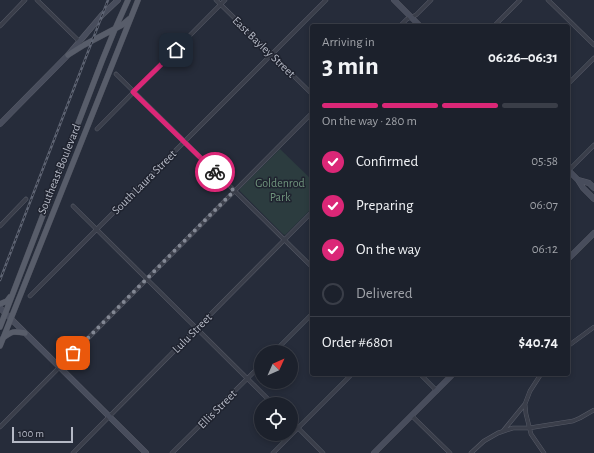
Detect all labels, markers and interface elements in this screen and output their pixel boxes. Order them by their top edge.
street label: East Bayley Street [230,14,298,81]
pin [159,33,193,67]
text: Arriving in [322,36,375,49]
icon: home [165,39,187,61]
text: 06:26–06:31 [488,50,558,65]
text: 3 min [322,53,379,79]
text: On the way · 280 m [322,115,417,128]
street label: Southeast Boulevard [35,122,83,216]
street label: South Laura Street [110,147,179,216]
icon: check [322,151,344,173]
courier [195,152,235,192]
text: Confirmed [356,154,418,169]
text: 05:58 [531,155,558,168]
icon: bike [204,161,226,183]
park label: Goldenrod Park [255,177,305,203]
icon: check [322,195,344,217]
text: Preparing [356,198,413,213]
text: 06:07 [530,199,558,212]
icon: check [322,239,344,261]
text: On the way [356,242,421,257]
text: 06:12 [532,243,558,256]
text: Delivered [356,286,413,301]
street label: Lulu Street [170,311,214,355]
text: Order #6801 [322,335,393,350]
text: $40.74 [518,335,558,350]
pin [56,336,90,370]
icon: bag [62,342,84,364]
north arrow [254,345,298,389]
map controls [254,345,298,441]
street label: Ellis Street [195,387,239,431]
button: locate [254,397,298,441]
scale bar [12,425,73,444]
text: 100 m [18,428,44,439]

